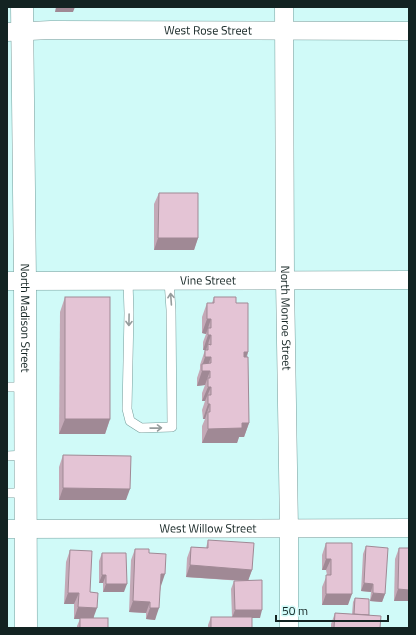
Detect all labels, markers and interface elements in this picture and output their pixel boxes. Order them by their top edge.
street label: West Rose Street [164,20,253,40]
street label: North Madison Street [16,263,35,373]
street label: North Monroe Street [276,266,296,371]
street label: Vine Street [180,270,237,290]
one-way arrow [167,293,174,306]
one-way arrow [125,313,133,326]
one-way arrow [149,424,162,431]
street label: West Willow Street [160,518,257,538]
scale bar [276,597,388,623]
text: 50 m [282,601,308,620]

